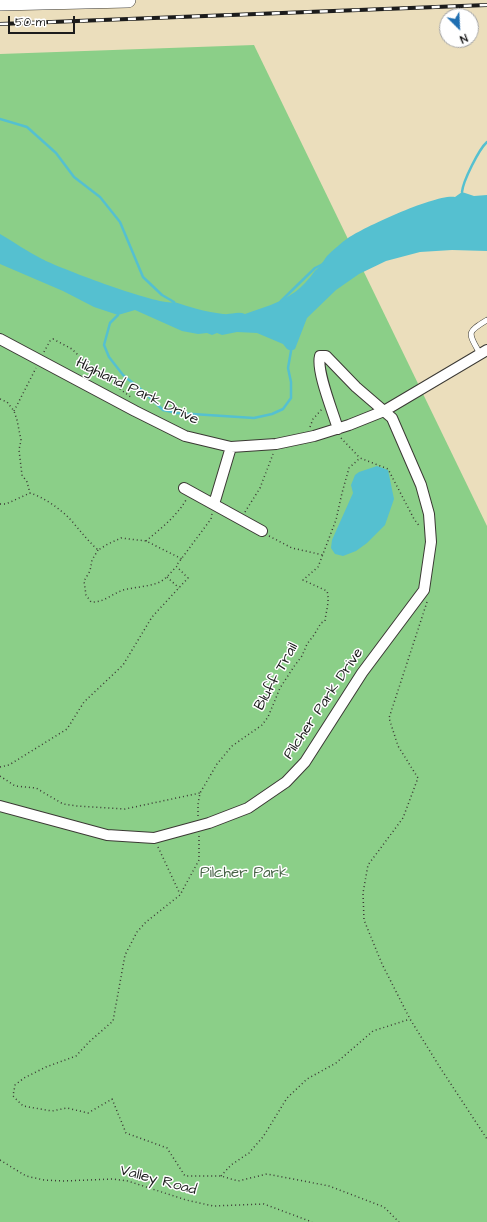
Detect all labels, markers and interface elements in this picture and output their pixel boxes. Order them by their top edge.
scale bar [10,8,77,34]
north arrow [439,8,479,48]
text: 50 m [15,14,45,31]
text: N [457,30,470,47]
street label: Highland Park Drive [73,354,201,430]
street label: Bluff Trail [251,640,303,714]
street label: Pilcher Park Drive [280,645,368,763]
park label: Pilcher Park [200,865,288,883]
street label: Valley Road [118,1162,198,1200]

